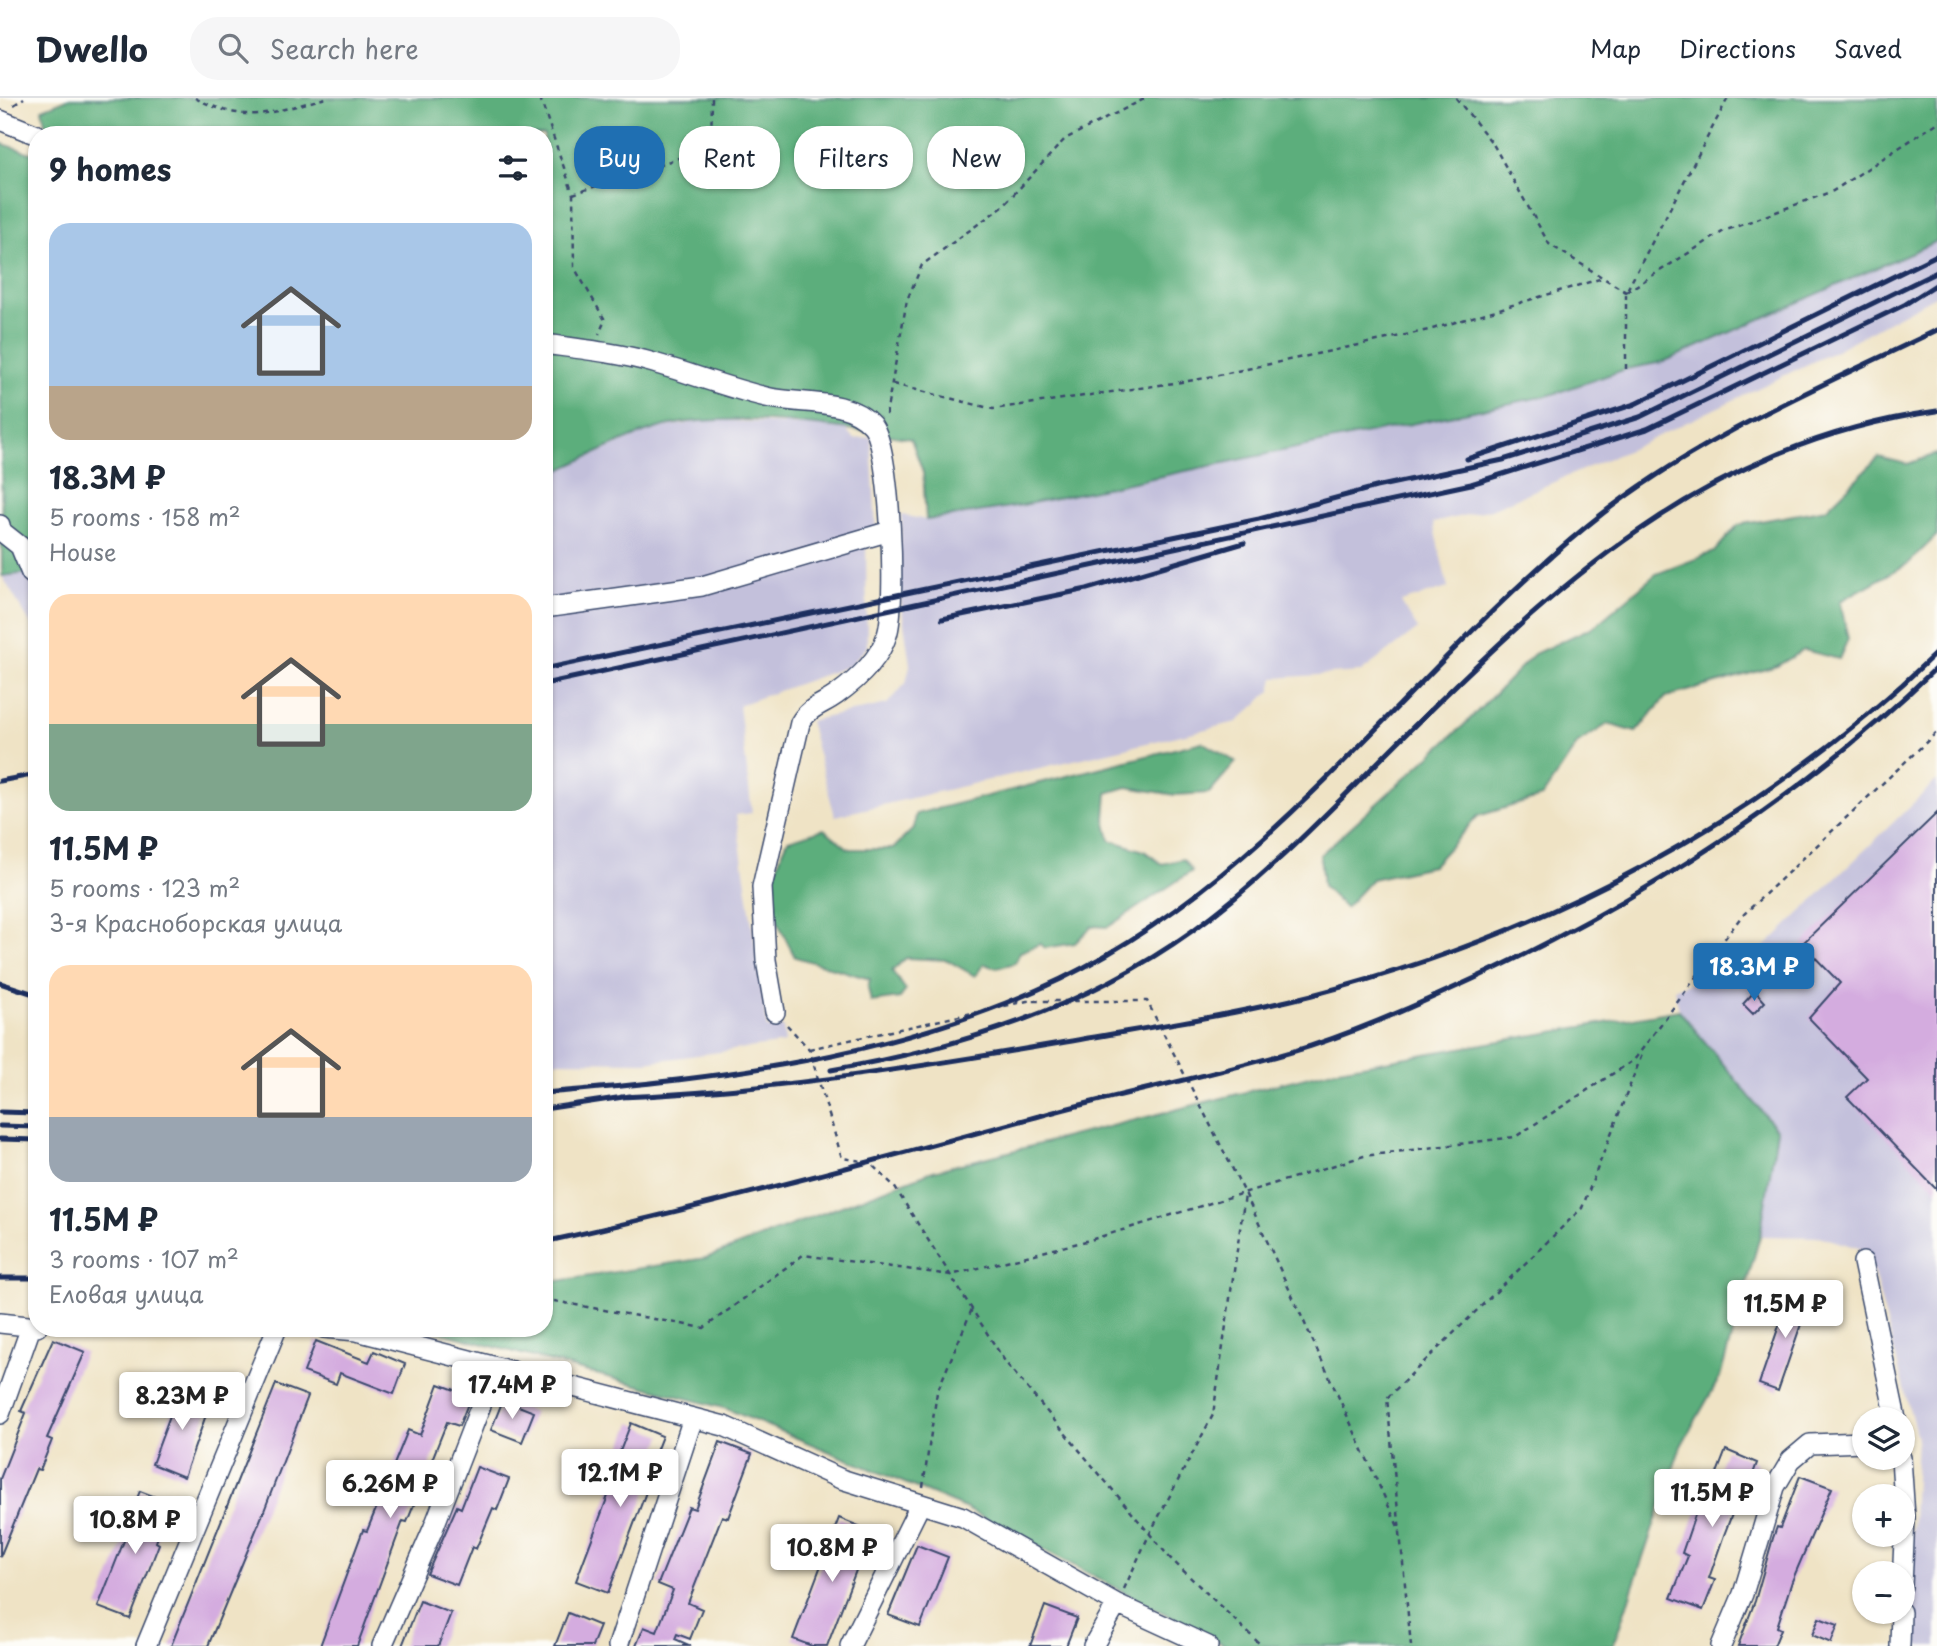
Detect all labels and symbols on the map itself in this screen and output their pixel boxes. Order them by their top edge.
pin: 18.3M ₽ [1689,944,1819,1003]
pin: 11.5M ₽ [1720,1280,1850,1340]
pin: 17.4M ₽ [447,1362,577,1421]
pin: 8.23M ₽ [117,1372,247,1432]
pin: 12.1M ₽ [555,1450,685,1509]
pin: 6.26M ₽ [325,1460,455,1520]
pin: 11.5M ₽ [1647,1470,1777,1529]
pin: 10.8M ₽ [70,1496,200,1556]
pin: 10.8M ₽ [767,1524,897,1584]

